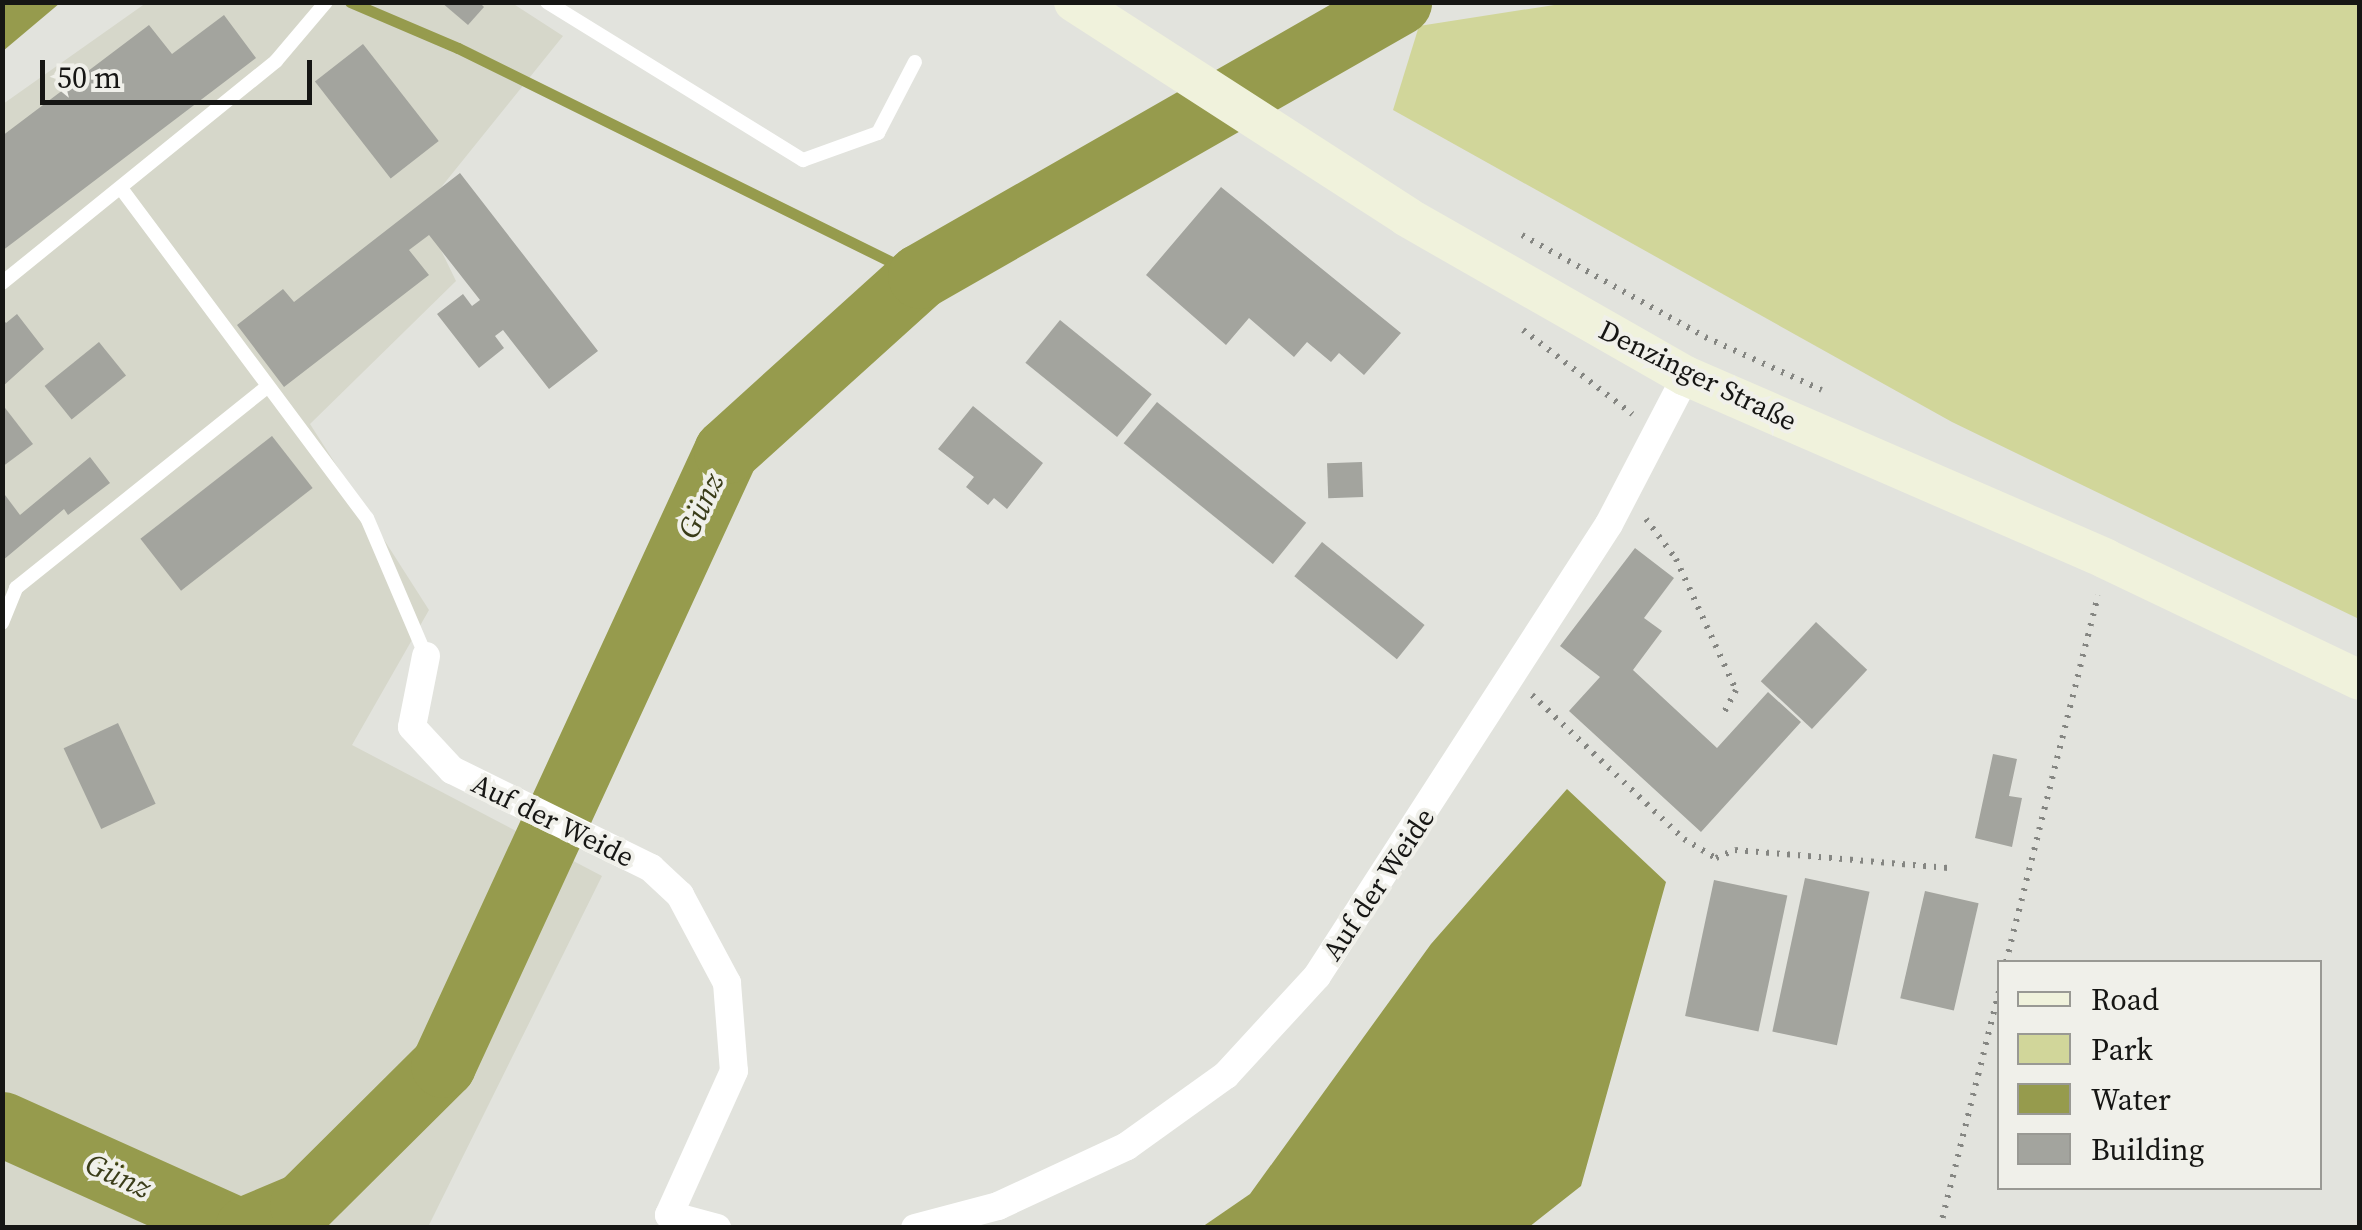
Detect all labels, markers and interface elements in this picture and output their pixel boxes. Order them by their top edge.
scale bar [45,40,318,102]
text: 50 m [57,57,121,98]
street label: Denzinger Straße [1594,313,1802,437]
water label: Günz [670,468,732,544]
street label: Auf der Weide [466,766,640,874]
street label: Auf der Weide [1315,801,1441,967]
legend [1997,960,2322,1190]
text: Road [2091,979,2159,1020]
text: Park [2091,1029,2153,1070]
text: Water [2091,1079,2171,1120]
text: Building [2091,1129,2204,1170]
water label: Günz [80,1146,156,1206]

